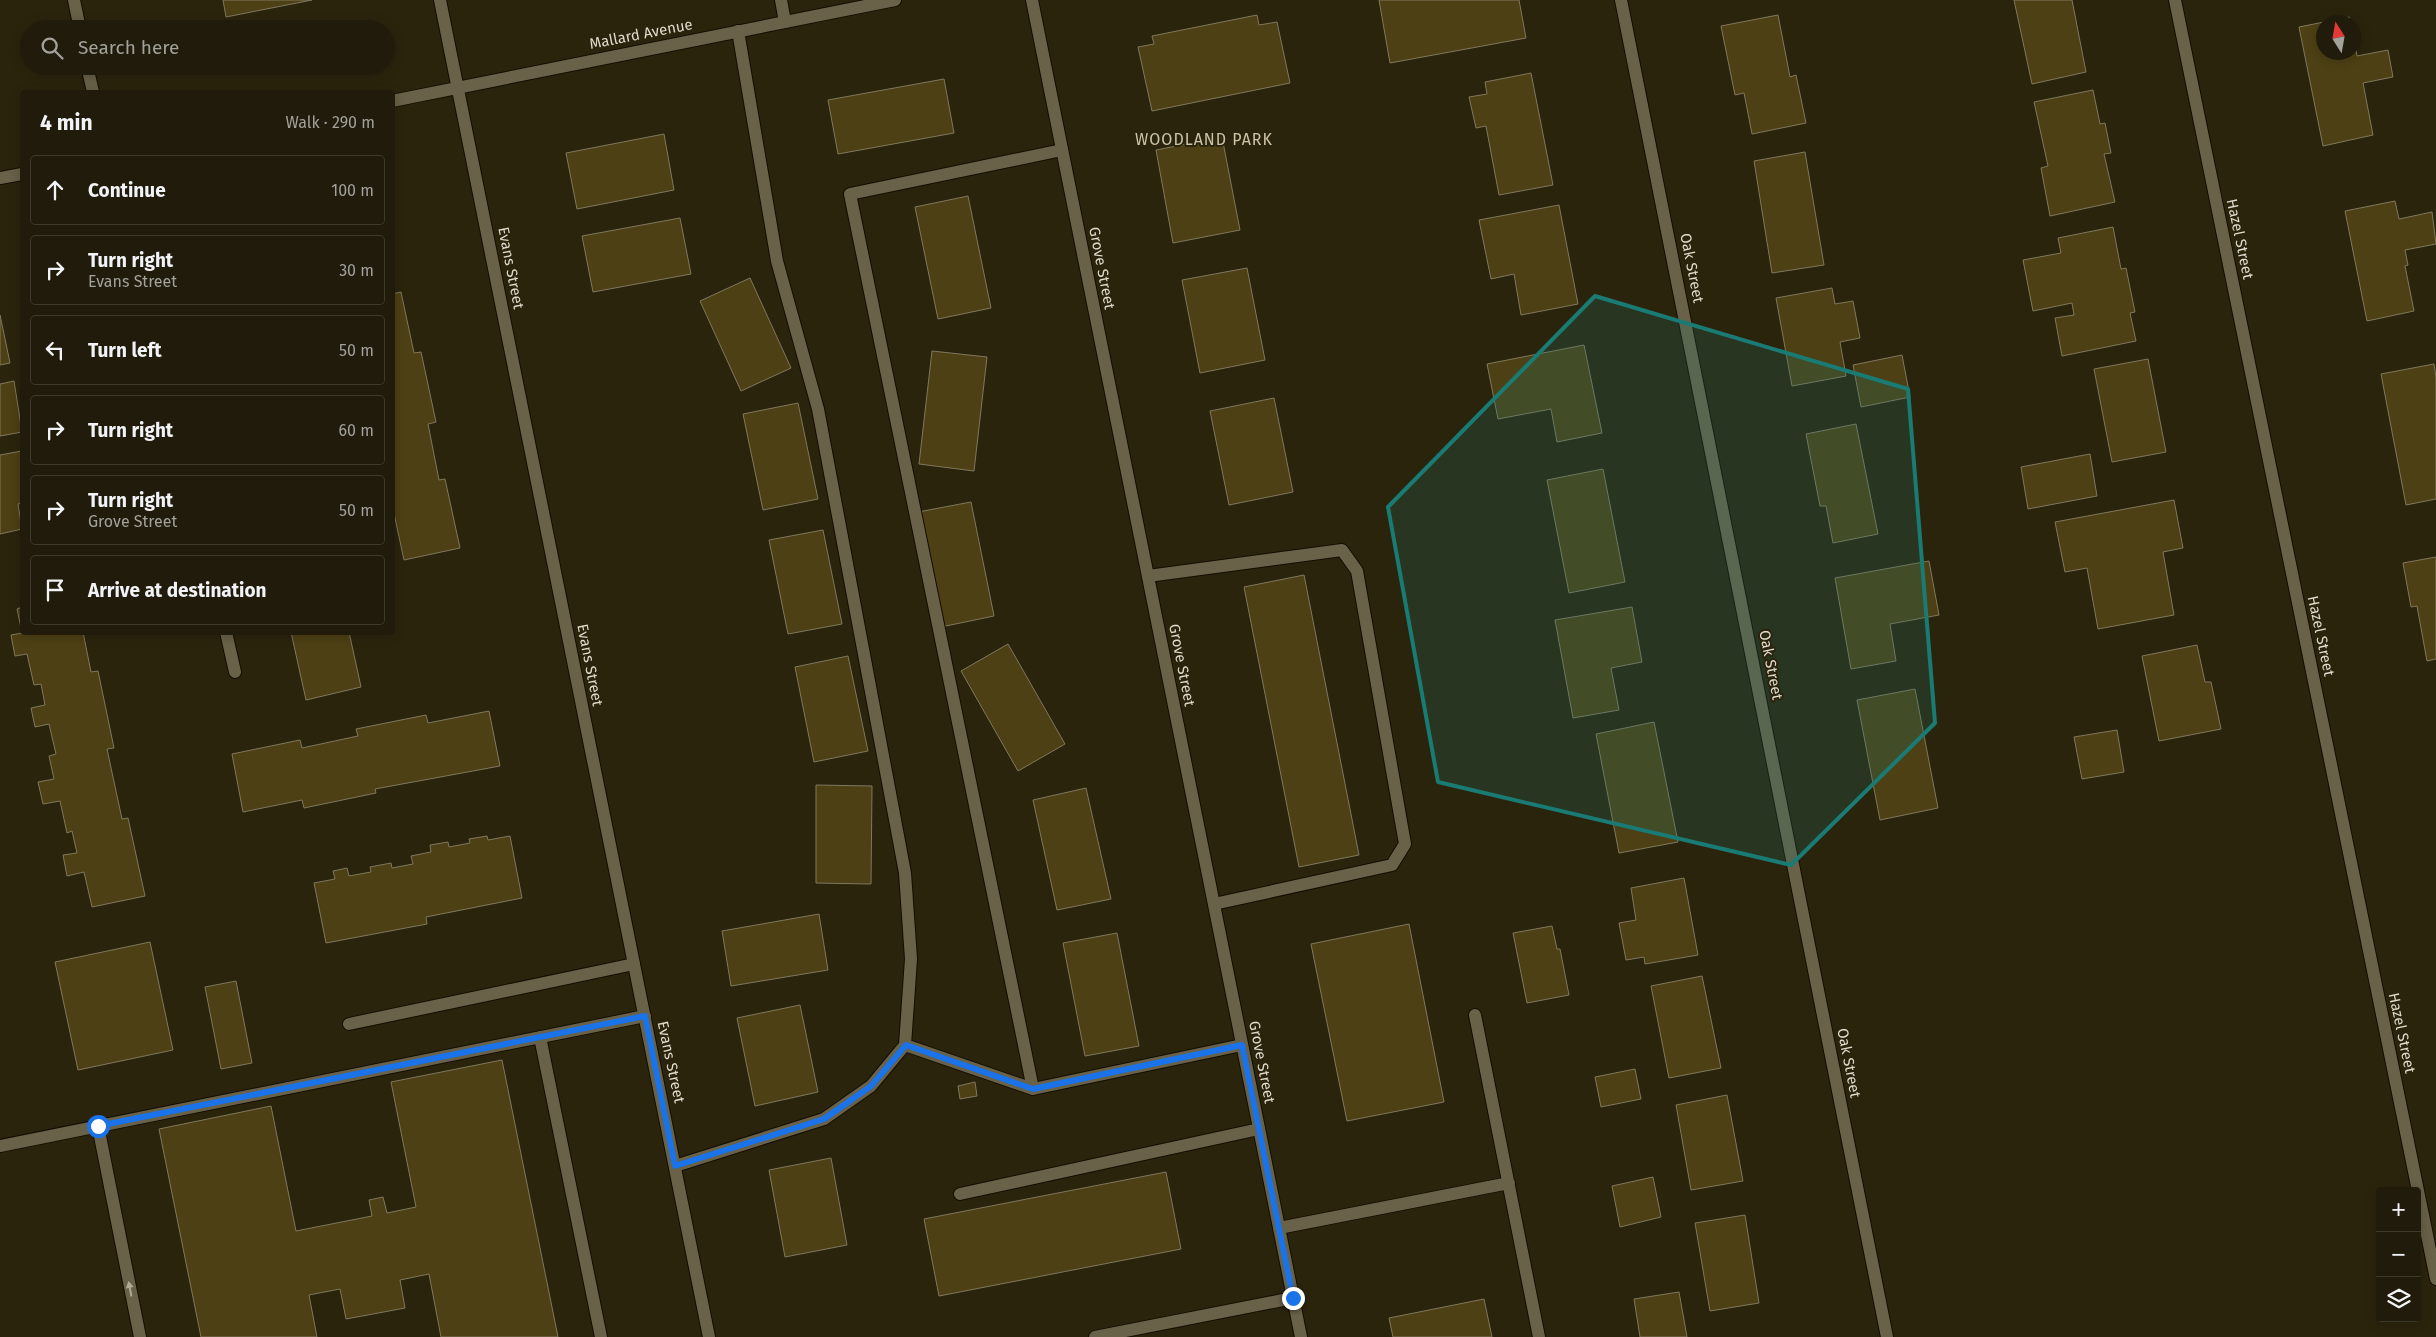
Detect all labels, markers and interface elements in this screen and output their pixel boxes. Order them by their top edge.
street label: Mallard Avenue [588,15,694,53]
north arrow [2316,15,2361,60]
search box [20,20,395,75]
icon: search [38,34,66,62]
text: Search here [78,36,179,59]
text: 4 min [40,110,93,136]
text: Walk · 290 m [285,113,375,132]
district label: WOODLAND PARK [1135,130,1273,149]
icon: ahead [41,176,69,204]
text: Continue [88,179,166,202]
text: 100 m [331,181,374,200]
street label: Hazel Street [2223,197,2257,282]
street label: Evans Street [494,225,528,311]
street label: Grove Street [1085,225,1119,311]
street label: Oak Street [1676,232,1708,305]
text: Turn right [88,249,173,272]
icon: right [41,256,69,284]
text: 30 m [339,261,374,280]
text: Evans Street [88,272,177,291]
icon: left [41,336,69,364]
text: Turn left [88,339,162,362]
text: 50 m [339,341,374,360]
icon: right [41,416,69,444]
text: Turn right [88,419,173,442]
text: 60 m [339,421,374,440]
text: Turn right [88,489,173,512]
icon: right [41,496,69,524]
text: 50 m [339,501,374,520]
text: Grove Street [88,512,177,531]
icon: arrive [41,576,69,604]
text: Arrive at destination [88,579,267,602]
street label: Hazel Street [2304,594,2338,679]
street label: Evans Street [573,622,607,708]
street label: Grove Street [1165,622,1199,708]
street label: Oak Street [1755,629,1787,702]
street label: Hazel Street [2385,991,2419,1076]
street label: Evans Street [654,1019,689,1105]
street label: Grove Street [1245,1019,1279,1105]
street label: Oak Street [1833,1027,1865,1100]
route start [87,1115,110,1138]
map controls [2376,1187,2421,1322]
button: + [2376,1187,2421,1232]
button: − [2376,1232,2421,1277]
button: layers [2376,1277,2421,1322]
one-way arrow [126,1281,134,1297]
route end [1282,1287,1305,1310]

